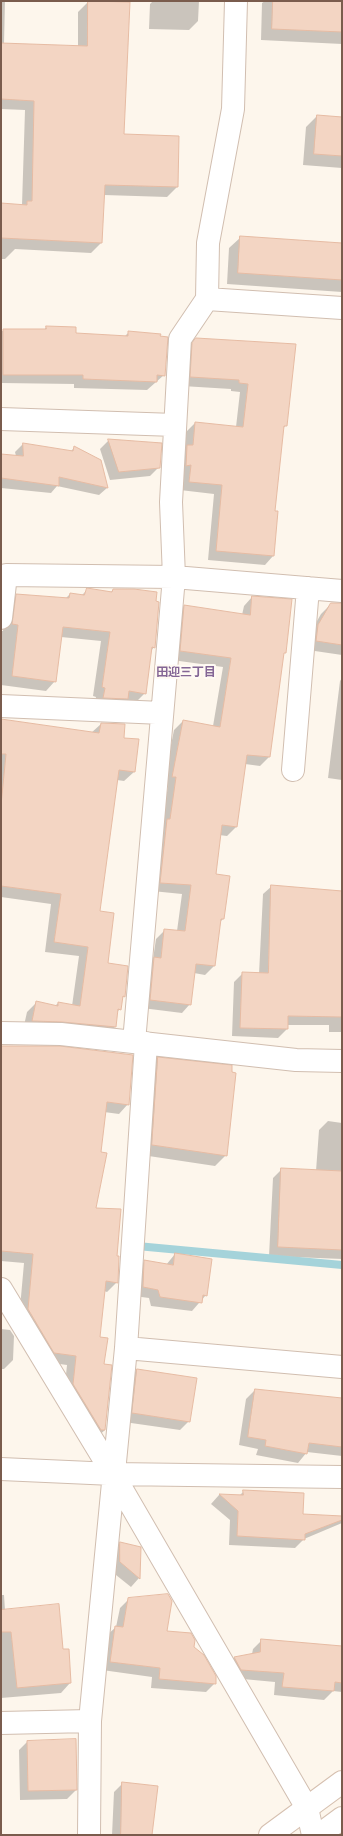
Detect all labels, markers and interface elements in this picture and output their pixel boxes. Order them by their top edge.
district label: 田迎三丁目 [156,666,216,680]

